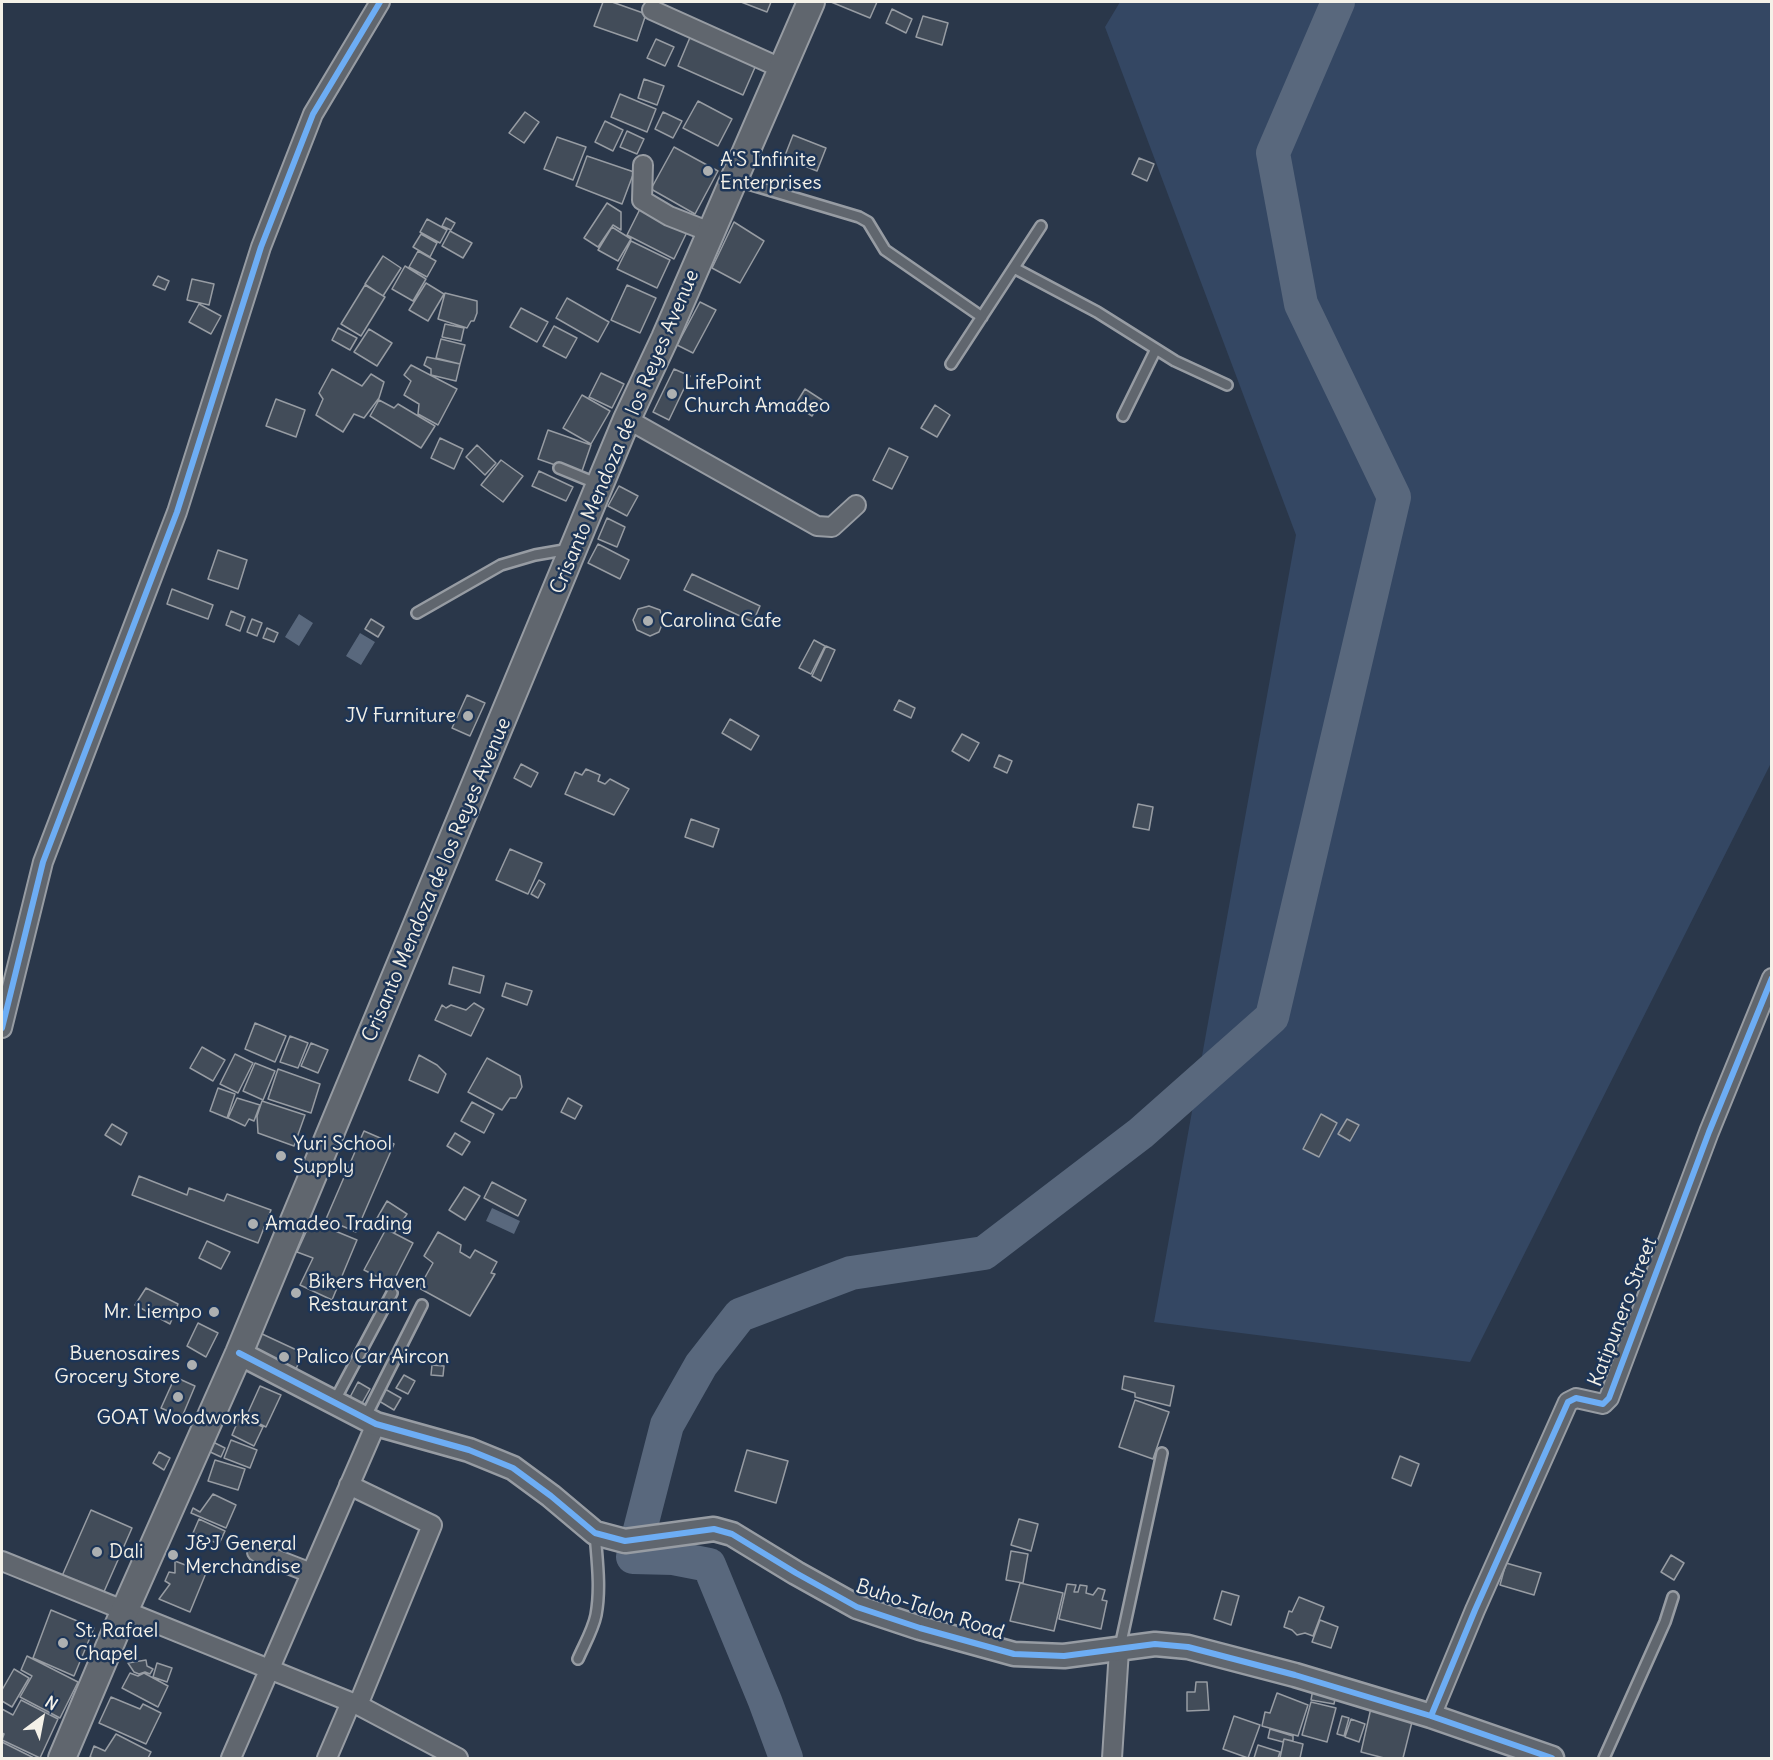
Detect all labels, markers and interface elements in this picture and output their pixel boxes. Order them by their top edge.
place label: A'S Infinite Enterprises [720,148,822,195]
marker: A'S Infinite Enterprises [701,164,715,178]
street label: Crisanto Mendoza de los Reyes Avenue [546,266,704,598]
place label: LifePoint Church Amadeo [684,371,830,418]
marker: LifePoint Church Amadeo [665,387,679,401]
place label: Carolina Cafe [660,609,782,633]
marker: Carolina Cafe [641,614,655,628]
place label: JV Furniture [345,704,456,728]
marker: JV Furniture [461,709,475,723]
street label: Crisanto Mendoza de los Reyes Avenue [358,714,516,1046]
place label: Yuri School Supply [293,1132,392,1179]
marker: Yuri School Supply [274,1149,288,1163]
place label: Amadeo Trading [265,1212,413,1236]
marker: Amadeo Trading [246,1217,260,1231]
street label: Katipunero Street [1584,1234,1662,1390]
place label: Bikers Haven Restaurant [308,1270,426,1317]
marker: Bikers Haven Restaurant [289,1286,303,1300]
place label: Mr. Liempo [104,1300,202,1324]
marker: Mr. Liempo [207,1305,221,1319]
place label: Buenosaires Grocery Store [54,1342,180,1389]
place label: Palico Car Aircon [296,1345,449,1369]
marker: Palico Car Aircon [277,1350,291,1364]
marker: Buenosaires Grocery Store [185,1358,199,1372]
marker: GOAT Woodworks [171,1390,185,1404]
place label: GOAT Woodworks [96,1406,260,1430]
place label: J&J General Merchandise [185,1532,301,1579]
place label: Dali [109,1540,144,1564]
marker: Dali [90,1545,104,1559]
marker: J&J General Merchandise [166,1548,180,1562]
street label: Buho-Talon Road [853,1575,1007,1645]
place label: St. Rafael Chapel [75,1619,158,1666]
marker: St. Rafael Chapel [56,1636,70,1650]
north arrow [12,1688,72,1748]
text: N [42,1691,62,1714]

